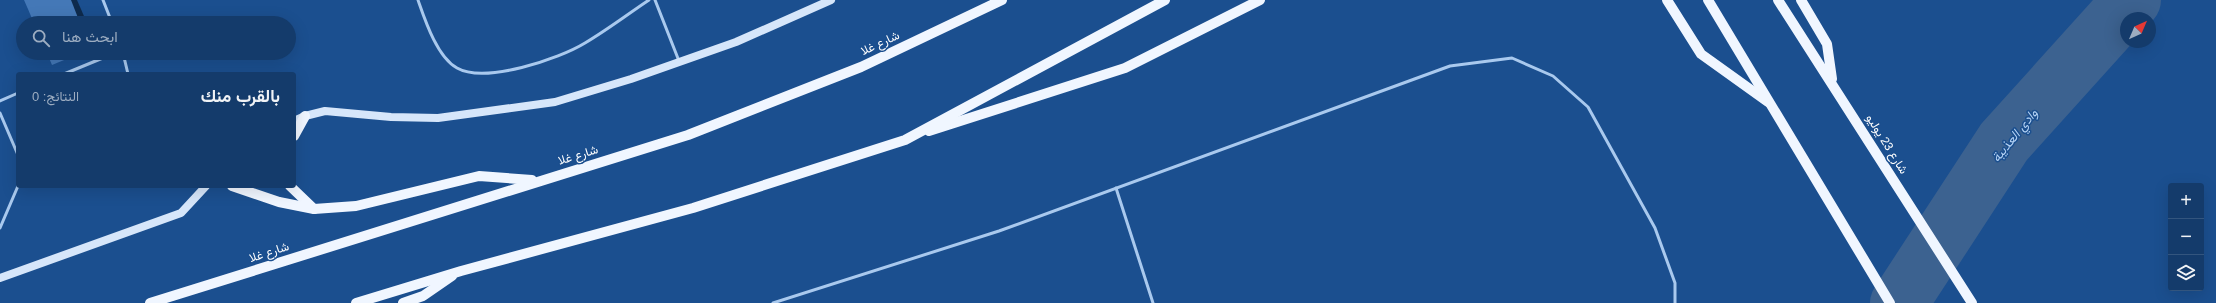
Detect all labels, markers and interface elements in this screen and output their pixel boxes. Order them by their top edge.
north arrow [2120,12,2156,48]
search box [16,16,296,60]
icon: search [30,27,52,49]
text: ابحث هنا [62,28,118,45]
street label: شارع غلا [858,28,902,60]
text: بالقرب منك [201,87,280,106]
text: النتائج: 0 [32,89,79,104]
water label: وادي العذيبة [1988,105,2043,167]
street label: شارع 23 يوليو [1861,112,1911,177]
street label: شارع غلا [556,142,600,170]
map controls [2168,183,2204,291]
button: + [2168,183,2204,219]
button: − [2168,219,2204,255]
street label: شارع غلا [247,239,291,267]
button: layers [2168,255,2204,291]

